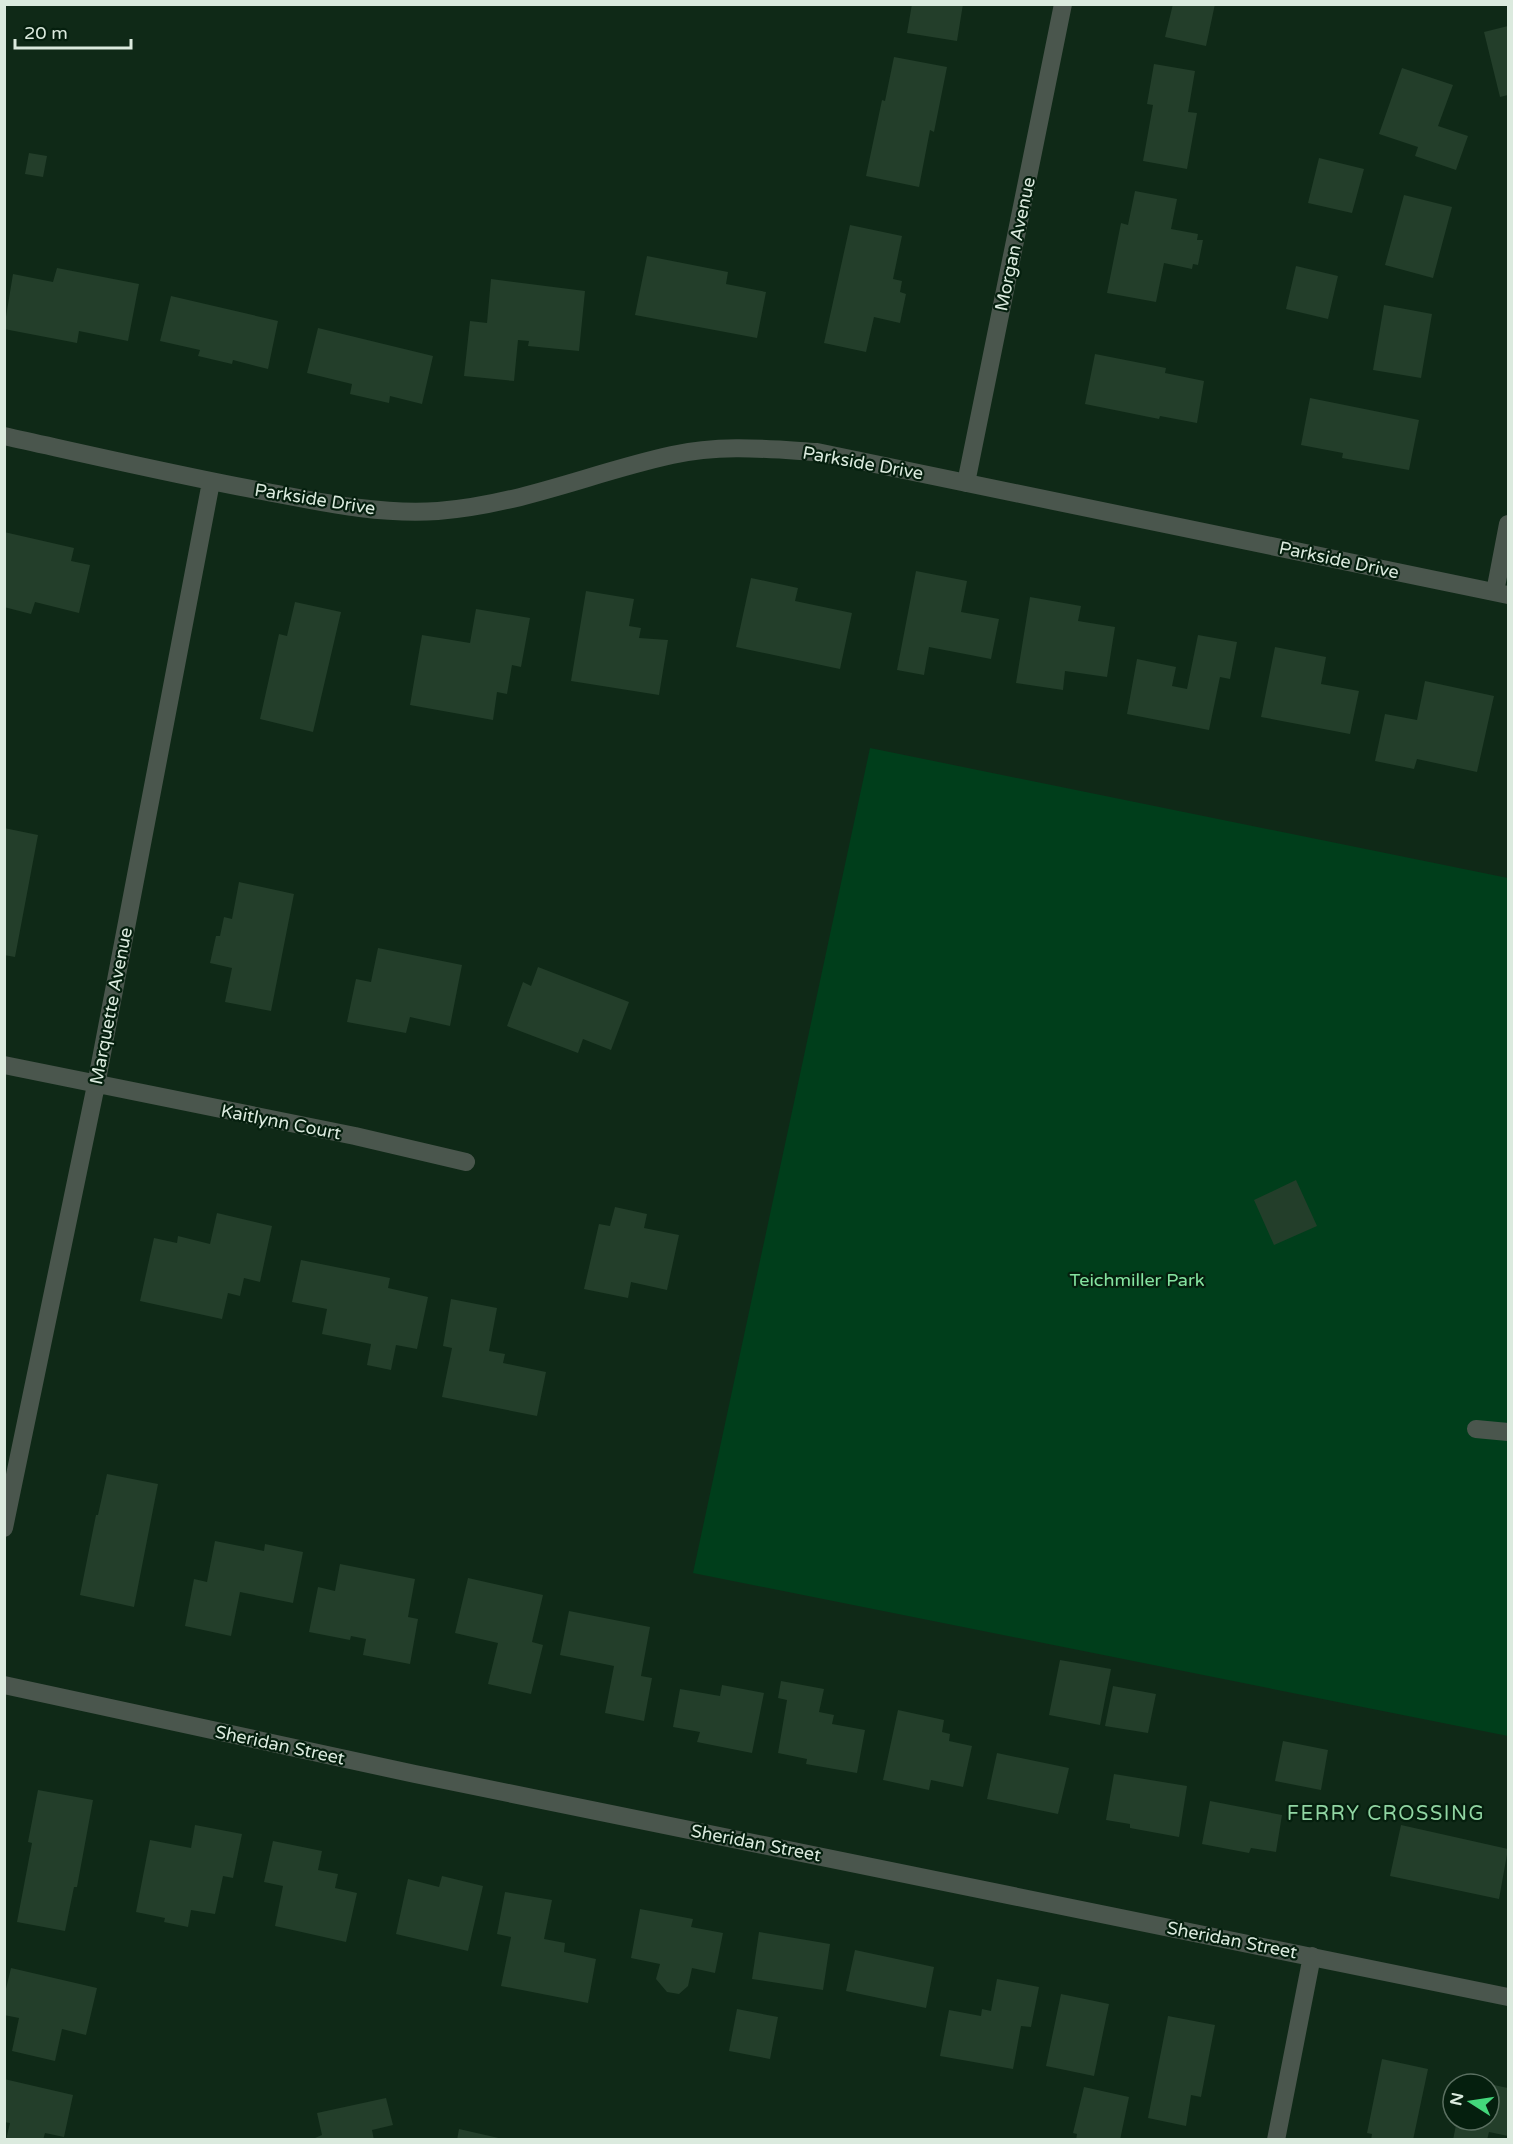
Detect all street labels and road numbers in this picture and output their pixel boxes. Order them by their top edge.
street label: Morgan Avenue [990,175,1040,313]
street label: Parkside Drive [801,442,925,484]
street label: Parkside Drive [253,479,377,519]
street label: Parkside Drive [1277,537,1401,583]
street label: Marquette Avenue [85,926,137,1086]
street label: Kaitlynn Court [219,1100,343,1144]
street label: Sheridan Street [213,1721,347,1770]
street label: Sheridan Street [689,1820,823,1866]
street label: Sheridan Street [1165,1917,1299,1963]

